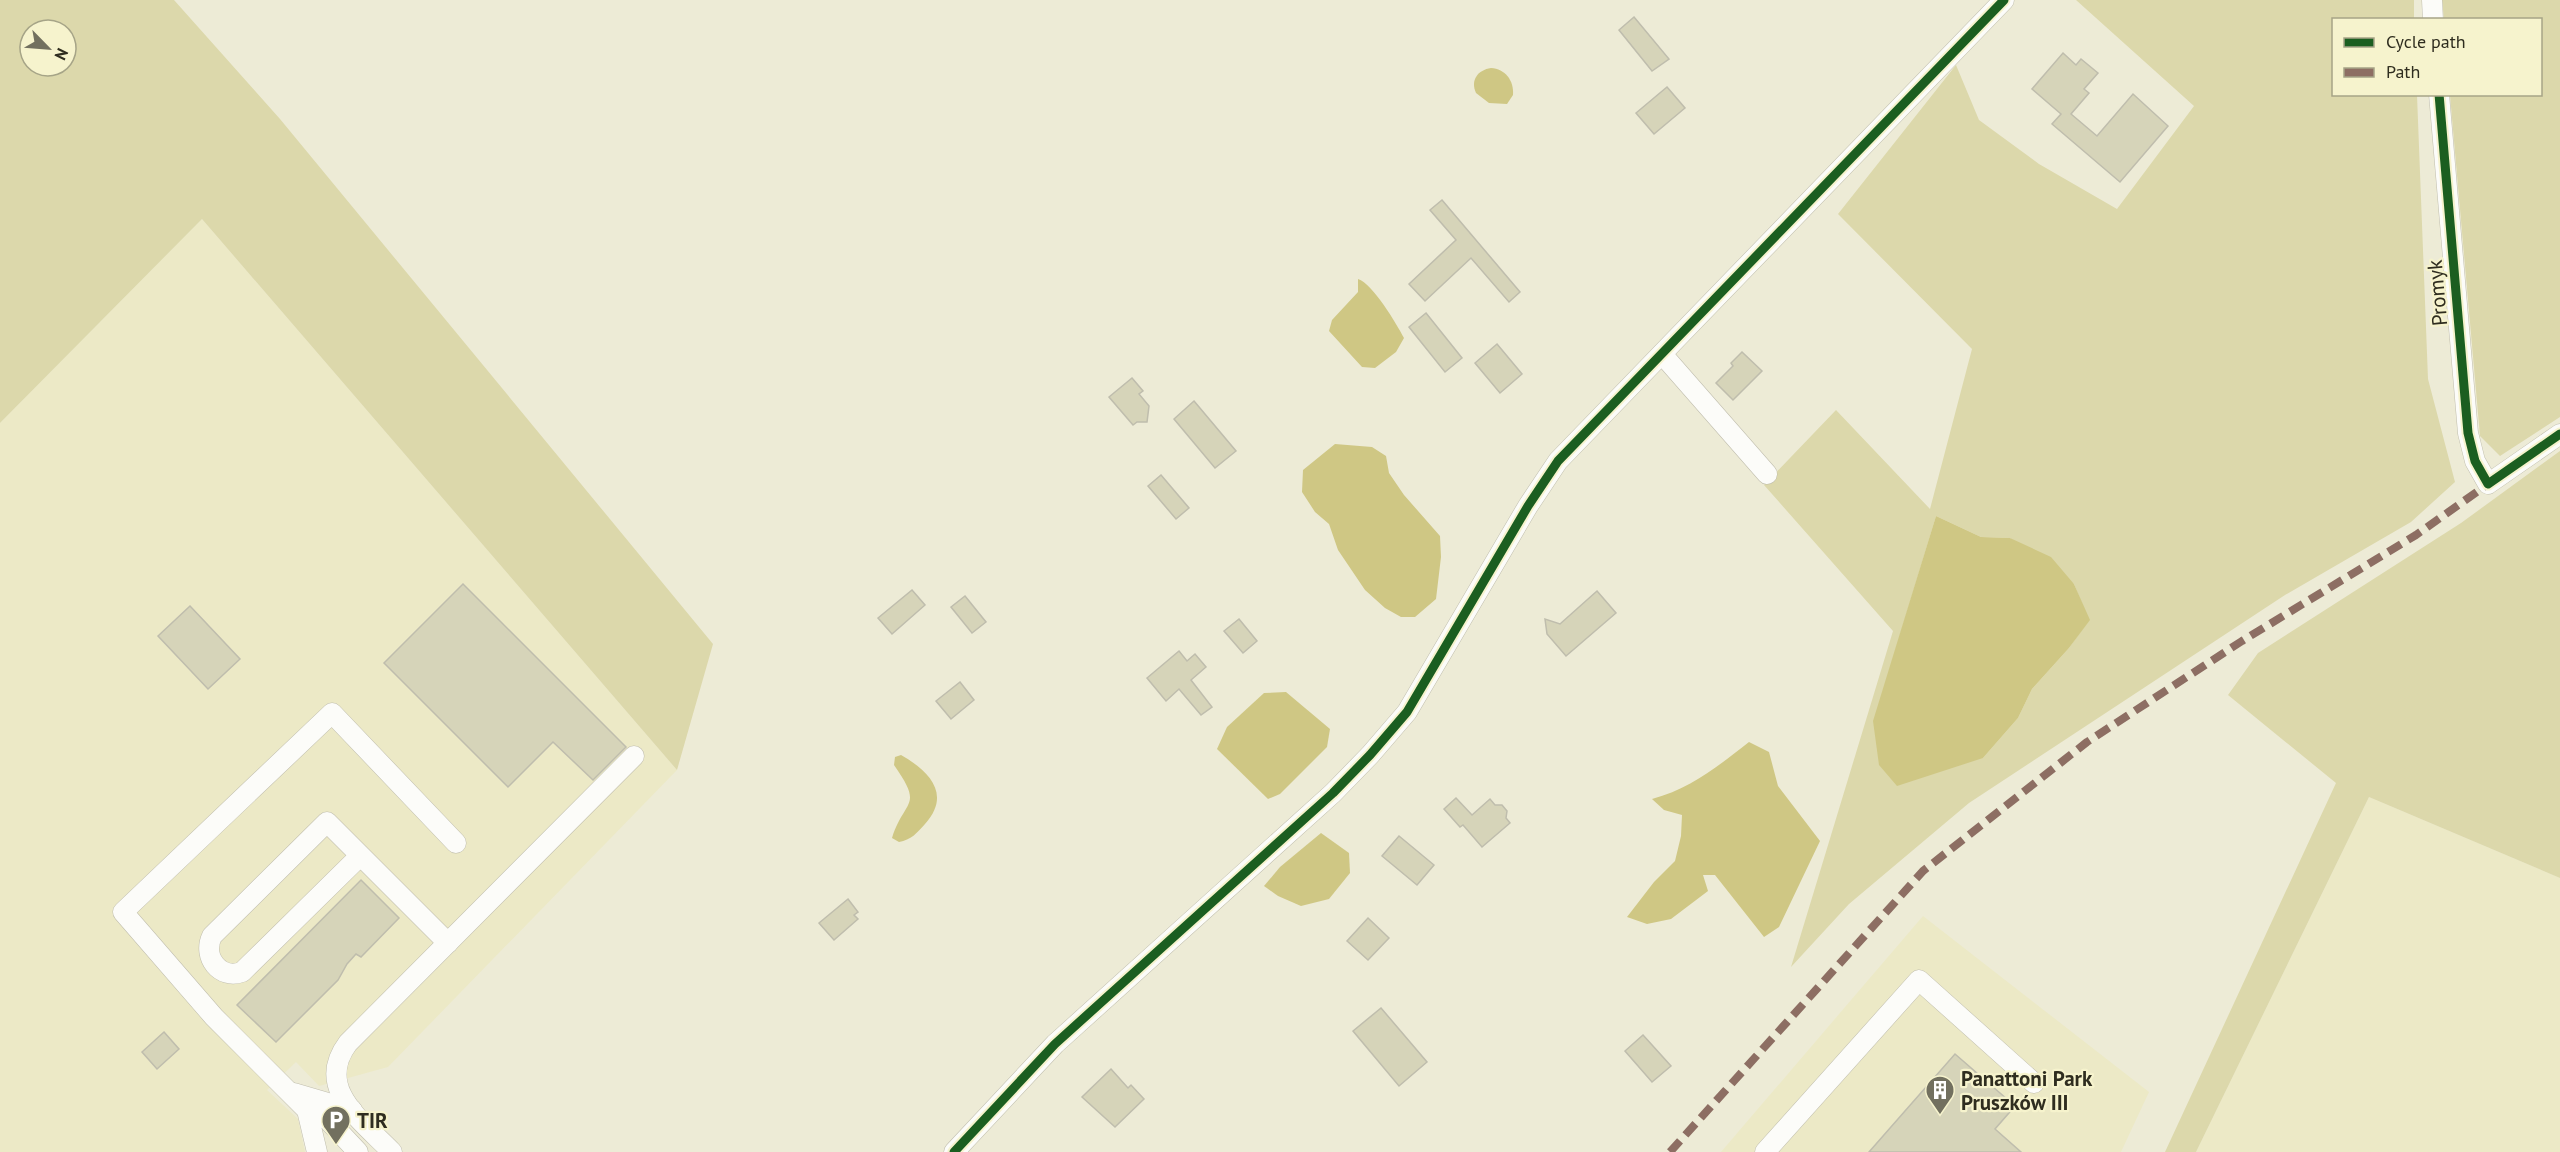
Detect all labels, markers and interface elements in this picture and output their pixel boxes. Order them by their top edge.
north arrow [18,18,78,78]
legend [2332,18,2542,96]
text: Cycle path [2386,30,2466,53]
text: N [50,45,73,63]
text: Path [2386,60,2420,83]
street label: Promyk [2421,259,2453,327]
place label: Panattoni Park Pruszków III [1961,1065,2093,1116]
building icon: Panattoni Park Pruszków III [1924,1074,1956,1116]
parking icon: TIR [320,1104,352,1146]
place label: TIR [357,1107,388,1134]

